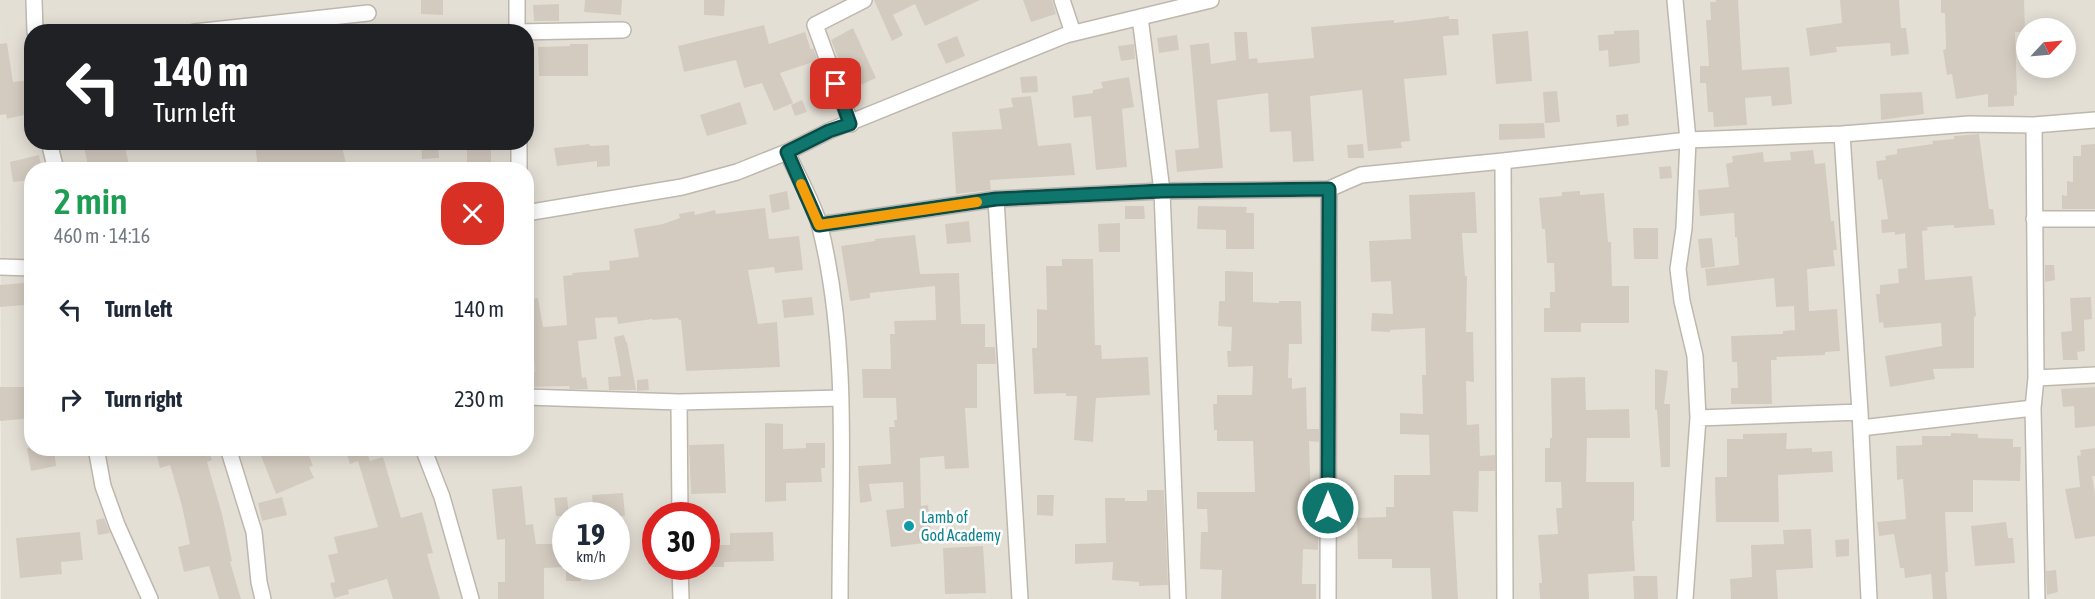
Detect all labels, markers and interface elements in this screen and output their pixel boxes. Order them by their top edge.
north arrow [2016,18,2076,78]
map controls [2016,18,2076,78]
text: 140 m [153,47,248,95]
icon: left [54,48,132,126]
pin [810,58,861,109]
icon: arrive [819,67,852,100]
text: Turn left [153,97,236,128]
text: 2 min [54,180,128,222]
button: close [441,182,504,245]
text: 460 m · 14:16 [54,224,150,247]
icon: left [54,293,87,326]
text: Turn left [105,296,172,322]
text: 140 m [454,296,504,322]
icon: right [54,383,87,416]
text: Turn right [105,386,182,412]
text: 230 m [454,386,504,412]
position arrow [1296,476,1360,540]
speed limit sign: 30 [642,502,720,580]
place label: Lamb of God Academy [921,508,1001,545]
text: 19 [577,517,605,551]
marker: Lamb of God Academy [902,519,916,533]
text: km/h [576,548,606,565]

